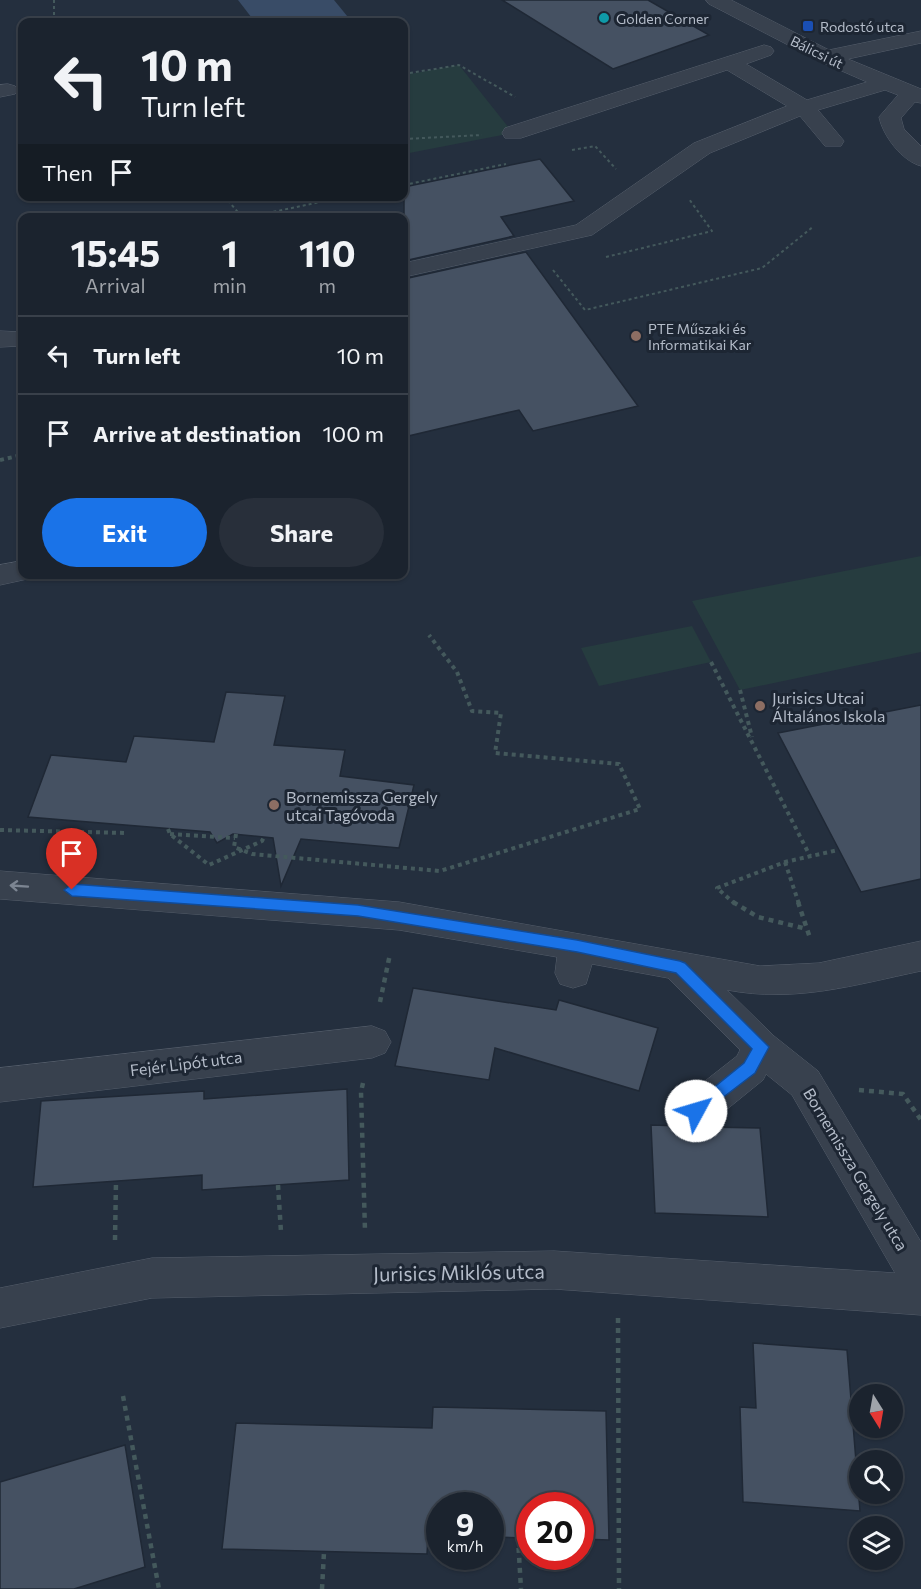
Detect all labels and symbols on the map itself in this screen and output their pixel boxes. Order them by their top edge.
place label: Golden Corner [616,10,709,27]
marker: Golden Corner [597,11,611,25]
place label: Rodostó utca [820,18,904,35]
marker: Rodostó utca [801,19,815,33]
street label: Bálicsi út [788,32,846,72]
place label: PTE Műszaki és Informatikai Kar [648,320,752,353]
marker: PTE Műszaki és Informatikai Kar [629,329,643,343]
place label: Jurisics Utcai Általános Iskola [772,688,885,725]
marker: Jurisics Utcai Általános Iskola [753,699,767,713]
place label: Bornemissza Gergely utcai Tagóvoda [286,787,438,824]
marker: Bornemissza Gergely utcai Tagóvoda [267,798,281,812]
pin [46,828,97,890]
one-way arrow [9,880,29,891]
street label: Fejér Lipót utca [129,1047,243,1079]
position arrow [664,1079,728,1143]
street label: Bornemissza Gergely utca [800,1084,912,1254]
street label: Jurisics Miklós utca [373,1259,545,1285]
north arrow [849,1384,903,1438]
speed limit sign: 20 [516,1492,594,1570]

